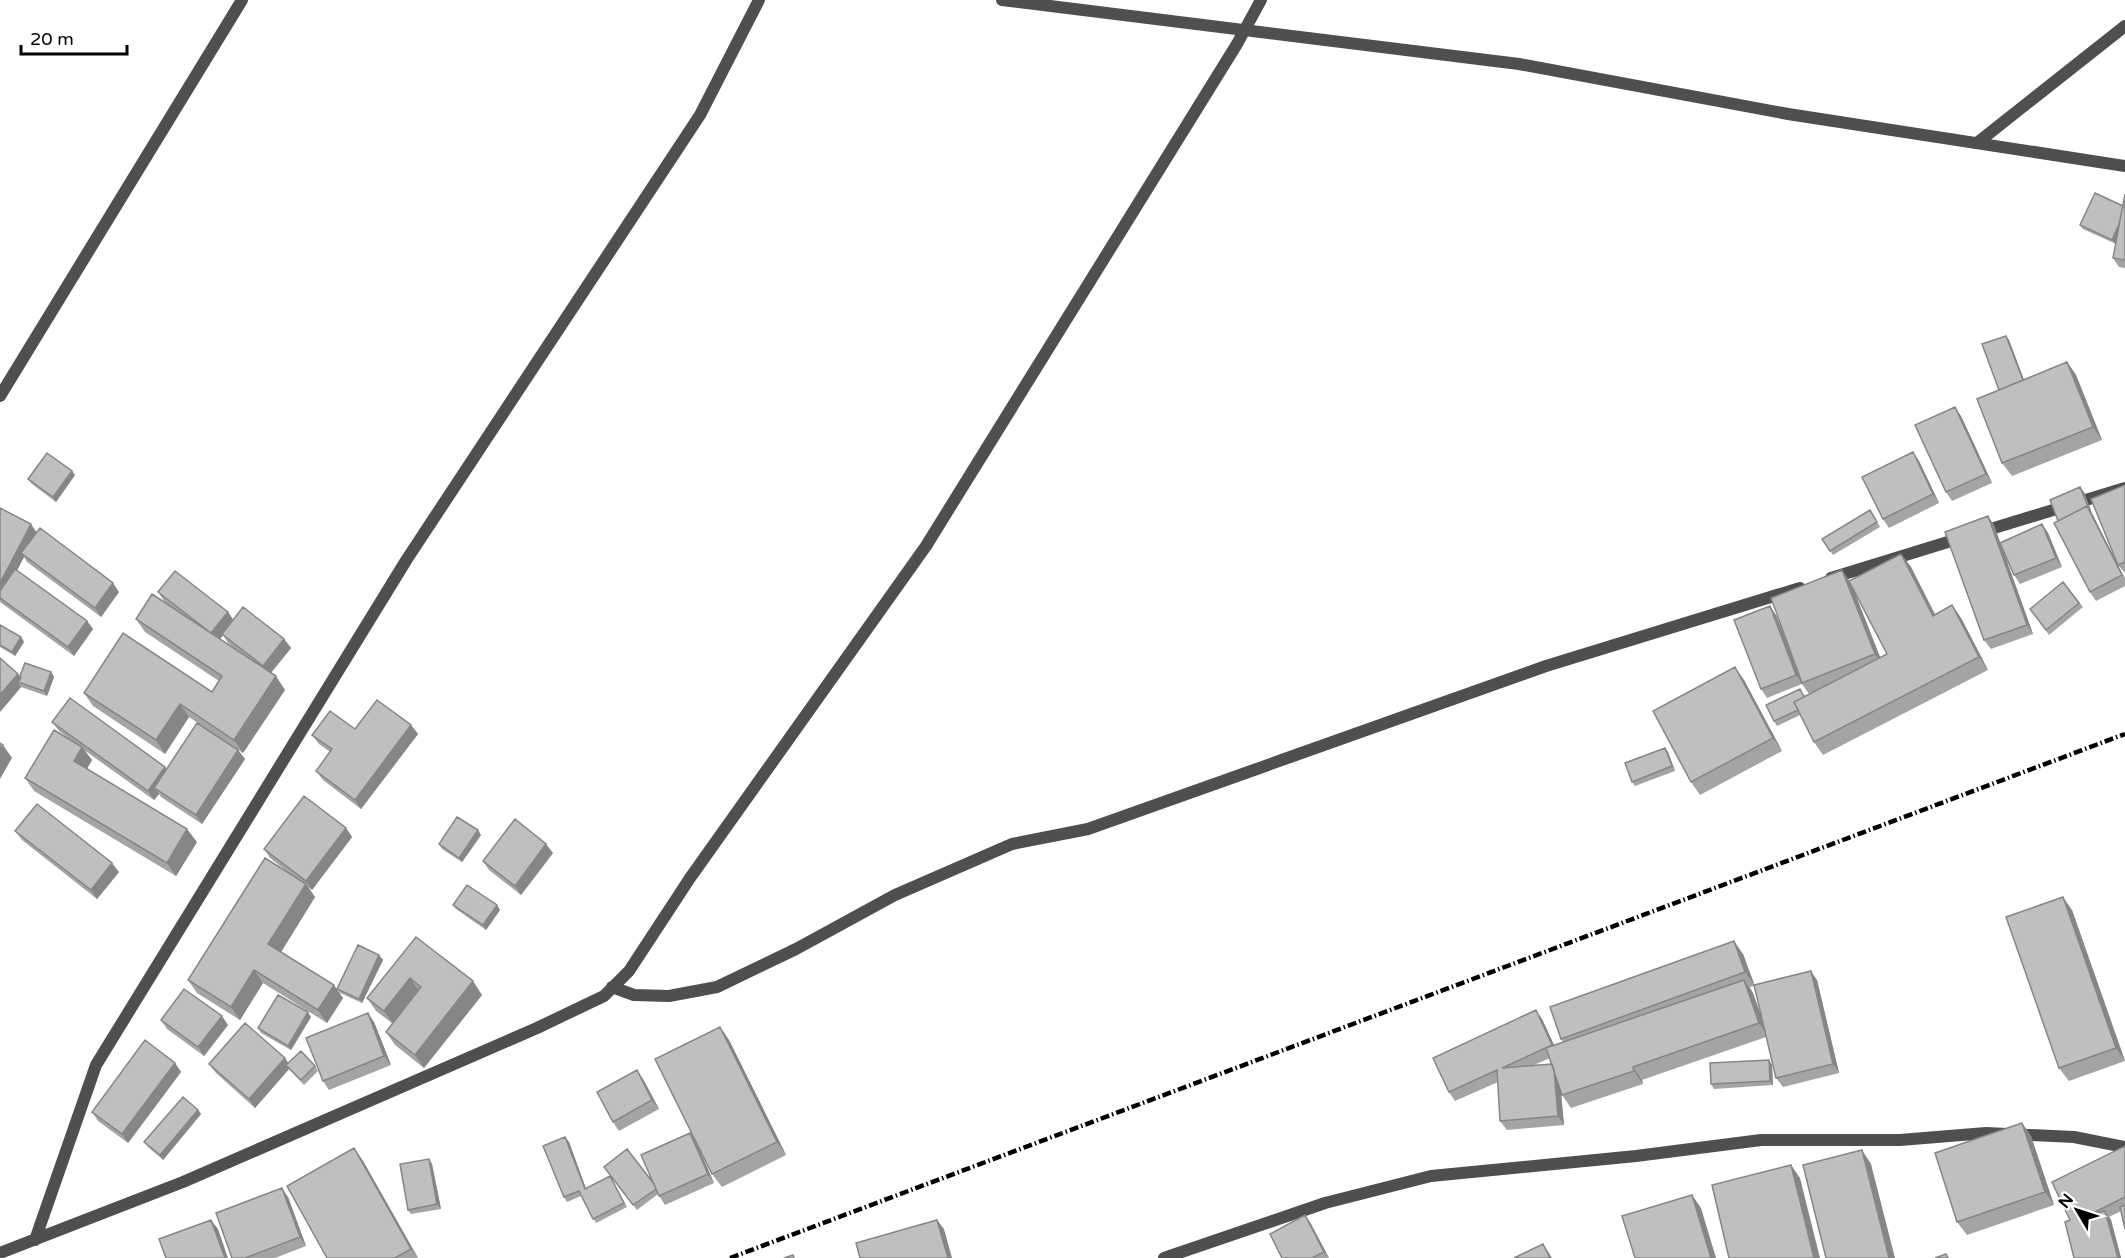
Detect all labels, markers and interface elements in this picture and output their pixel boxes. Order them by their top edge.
scale bar [21,18,128,56]
text: 20 m [30,28,74,50]
north arrow [2047,1180,2107,1240]
text: N [2054,1190,2078,1212]

